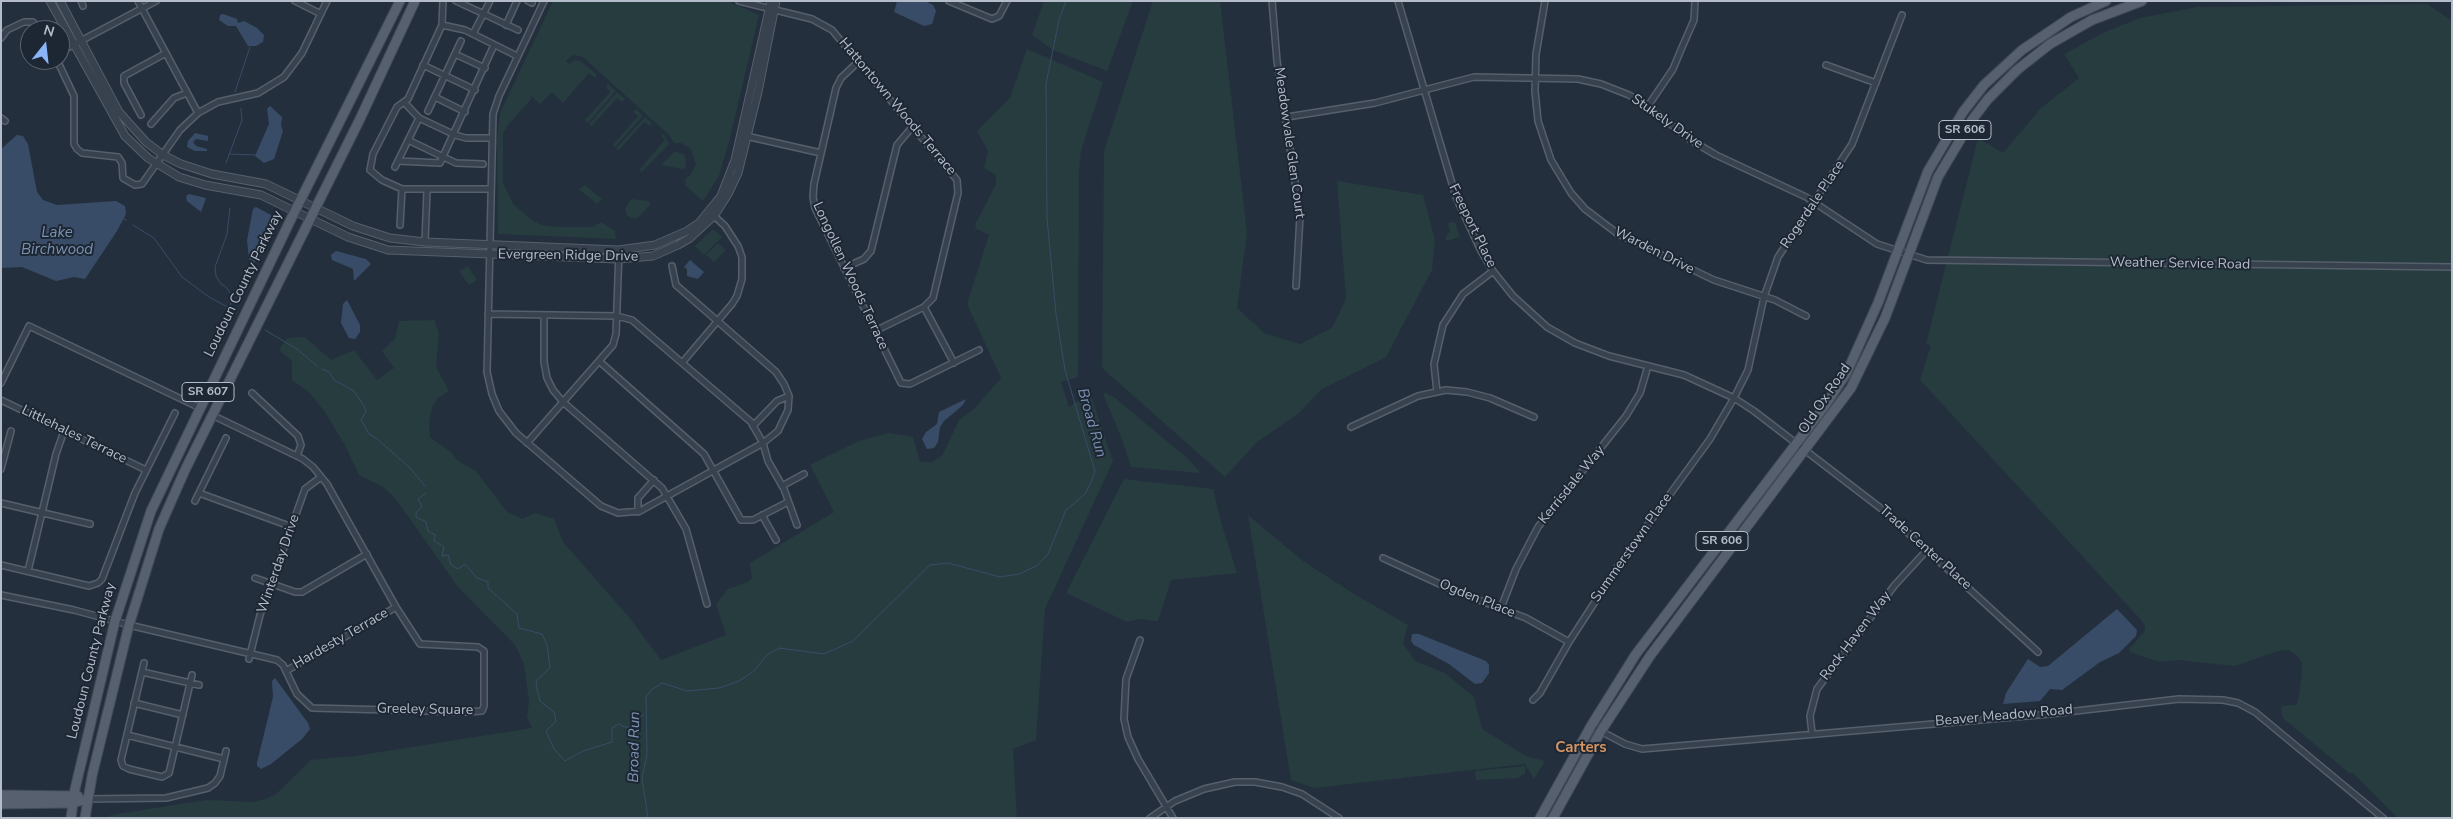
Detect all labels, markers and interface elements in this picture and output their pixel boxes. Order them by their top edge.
north arrow [20,20,70,70]
text: N [41,20,57,42]
street label: Hattontown Woods Terrace [835,35,959,179]
street label: Meadowvale Glen Court [1270,66,1308,220]
street label: Stukely Drive [1628,91,1706,153]
road number: SR 606 [1939,120,1991,140]
street label: Rogerdale Place [1777,158,1849,252]
street label: Freeport Place [1444,181,1500,271]
street label: Longollen Woods Terrace [808,199,892,353]
street label: Loudoun County Parkway [201,208,287,360]
water label: Lake Birchwood [21,224,93,259]
street label: Warden Drive [1611,224,1697,278]
street label: Evergreen Ridge Drive [498,246,638,266]
street label: Weather Service Road [2110,254,2250,274]
street label: Old Ox Road [1795,361,1855,437]
road number: SR 607 [182,382,234,402]
water label: Broad Run [1073,386,1109,460]
street label: Littlehales Terrace [19,402,129,468]
street label: Kerrisdale Way [1535,442,1609,528]
street label: Summerstown Place [1588,490,1676,606]
street label: Trade Center Place [1875,502,1975,594]
street label: Winterday Drive [254,512,304,616]
road number: SR 606 [1696,532,1748,550]
street label: Ogden Place [1437,576,1517,622]
street label: Loudoun County Parkway [64,581,120,741]
street label: Rock Haven Way [1817,588,1895,684]
street label: Hardesty Terrace [290,605,392,673]
street label: Greeley Square [377,701,473,719]
street label: Beaver Meadow Road [1935,702,2073,730]
water label: Broad Run [625,711,645,783]
district label: Carters [1555,739,1607,757]

